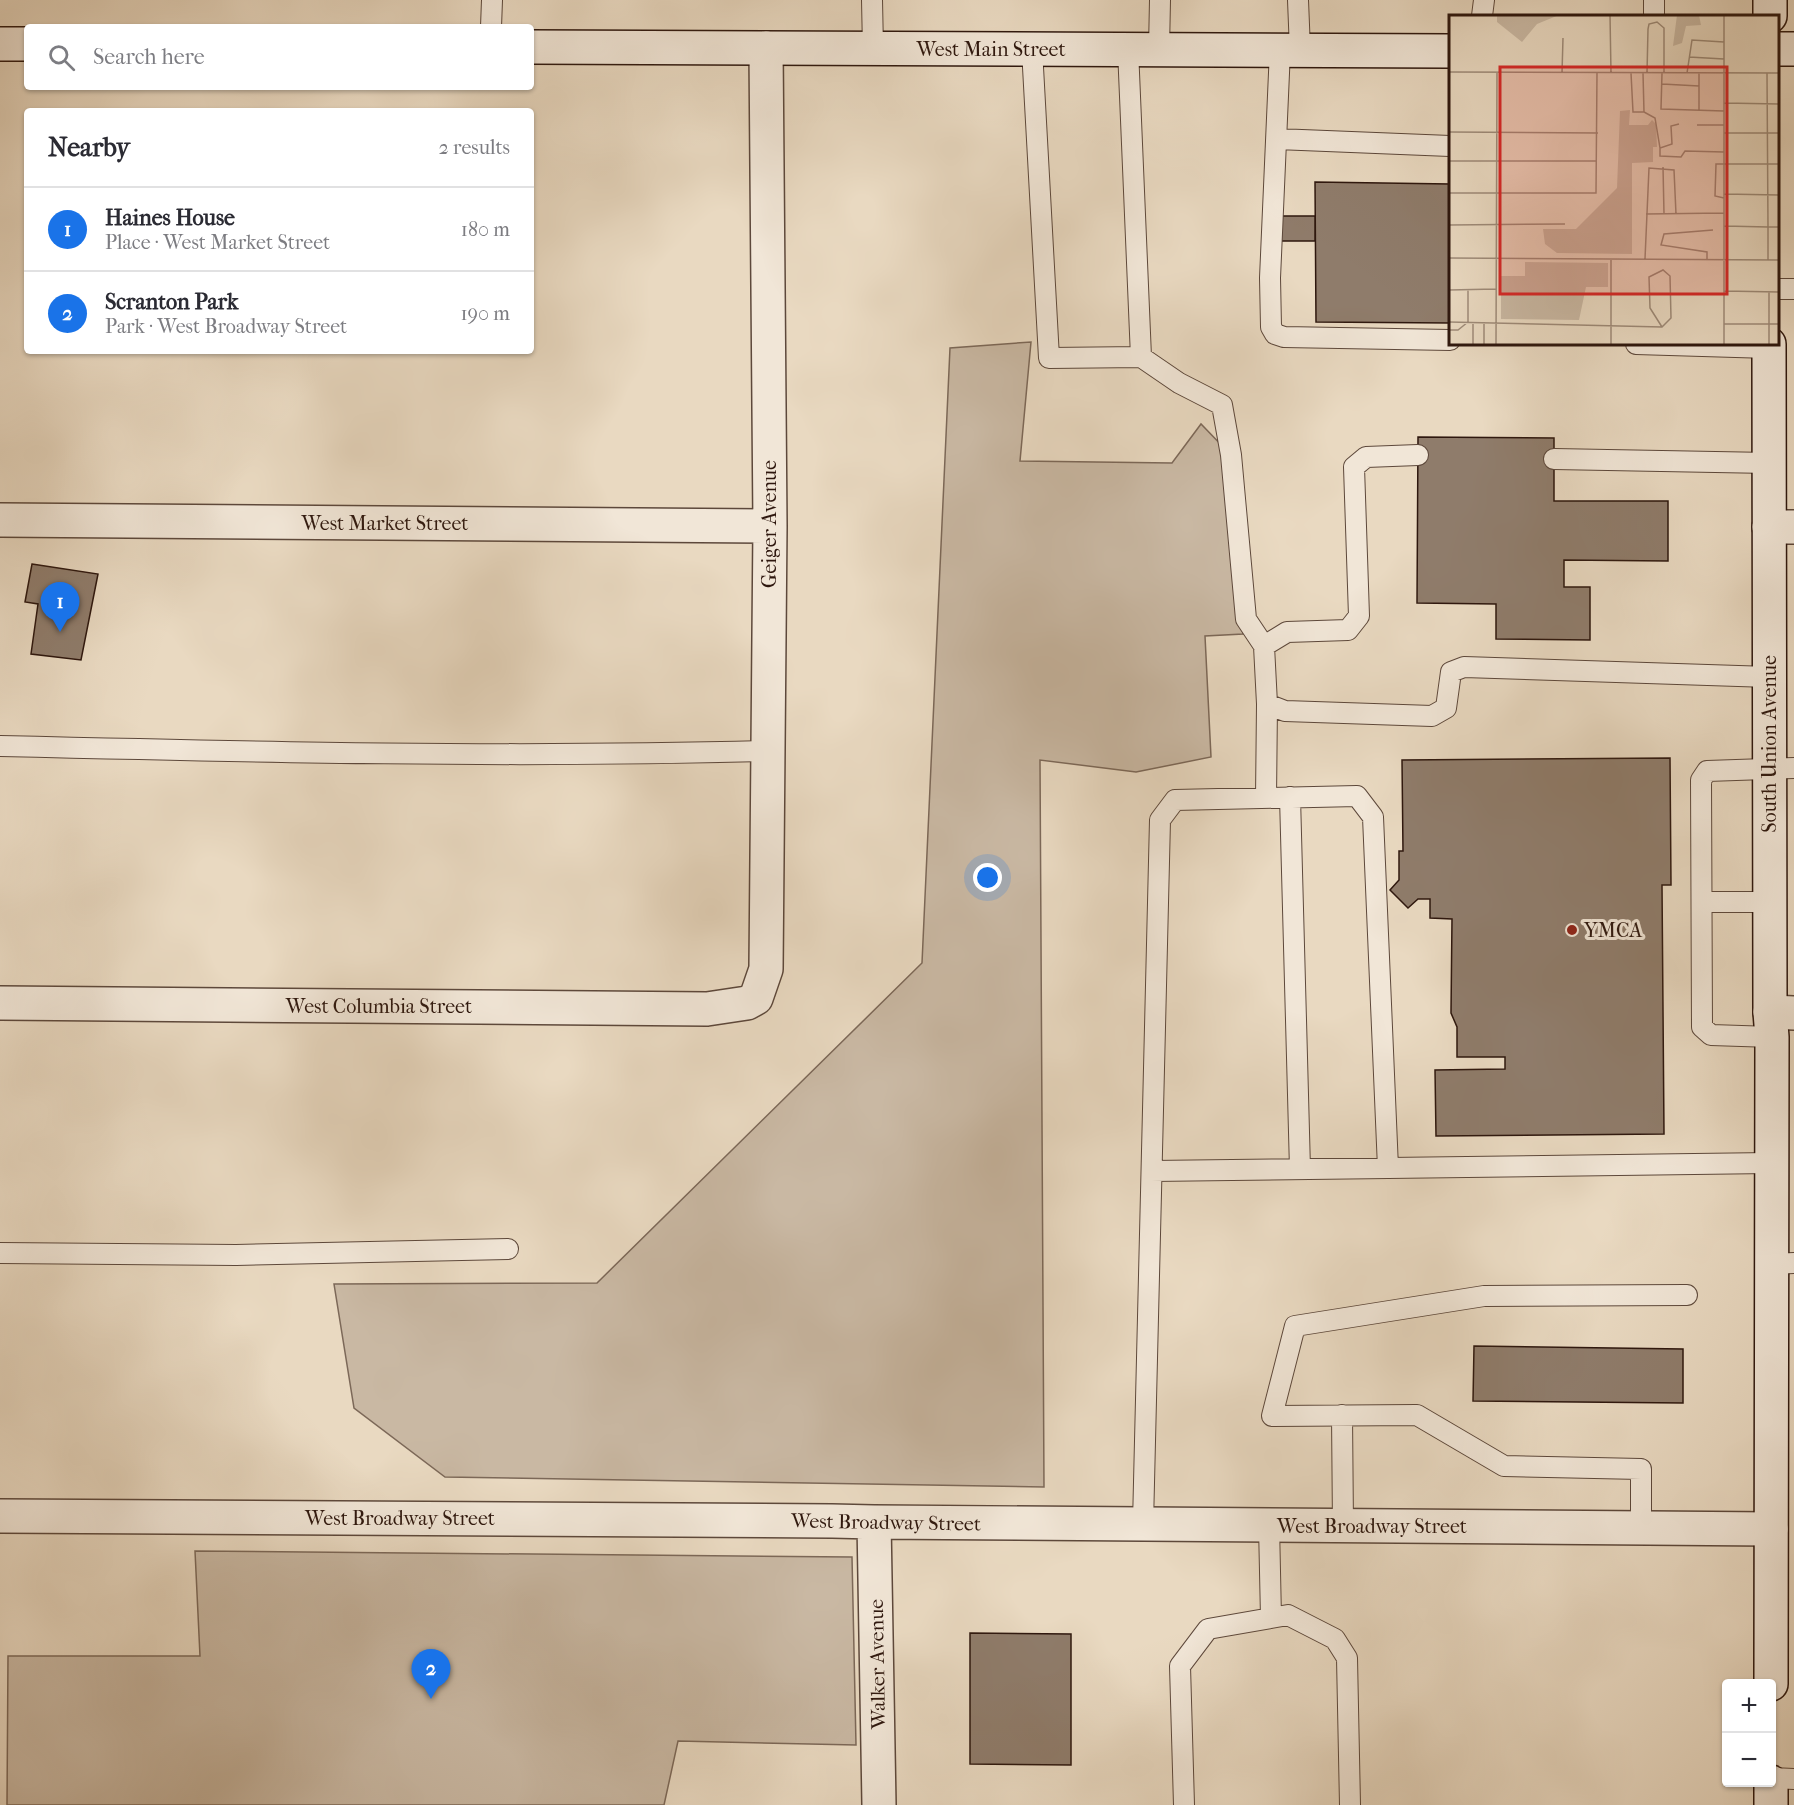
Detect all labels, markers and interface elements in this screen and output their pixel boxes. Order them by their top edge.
inset map [1449,15,1779,345]
search box [24,24,534,90]
street label: West Main Street [915,38,1066,61]
icon: search [45,41,78,74]
text: Search here [93,44,205,70]
text: Nearby [48,132,130,163]
text: 2 results [439,136,510,159]
text: Haines House [105,205,235,231]
text: 1 [64,218,71,241]
text: 180 m [461,218,510,241]
text: Place · West Market Street [105,231,330,254]
text: Scranton Park [105,289,238,315]
text: 2 [62,302,73,325]
text: 190 m [460,302,510,325]
text: Park · West Broadway Street [105,315,347,338]
street label: Geiger Avenue [758,460,781,588]
street label: West Market Street [301,512,469,535]
pin: 1 [40,582,80,632]
street label: South Union Avenue [1758,655,1781,833]
your location [973,863,1002,892]
place label: YMCA [1583,919,1643,942]
marker: YMCA [1565,923,1579,937]
street label: West Columbia Street [285,995,472,1018]
street label: West Broadway Street [304,1507,495,1530]
street label: West Broadway Street [790,1509,981,1536]
street label: West Broadway Street [1276,1515,1467,1538]
street label: Walker Avenue [865,1599,890,1730]
pin: 2 [412,1650,450,1699]
map controls [1722,1679,1776,1787]
button: + [1722,1679,1776,1733]
button: − [1722,1733,1776,1787]

